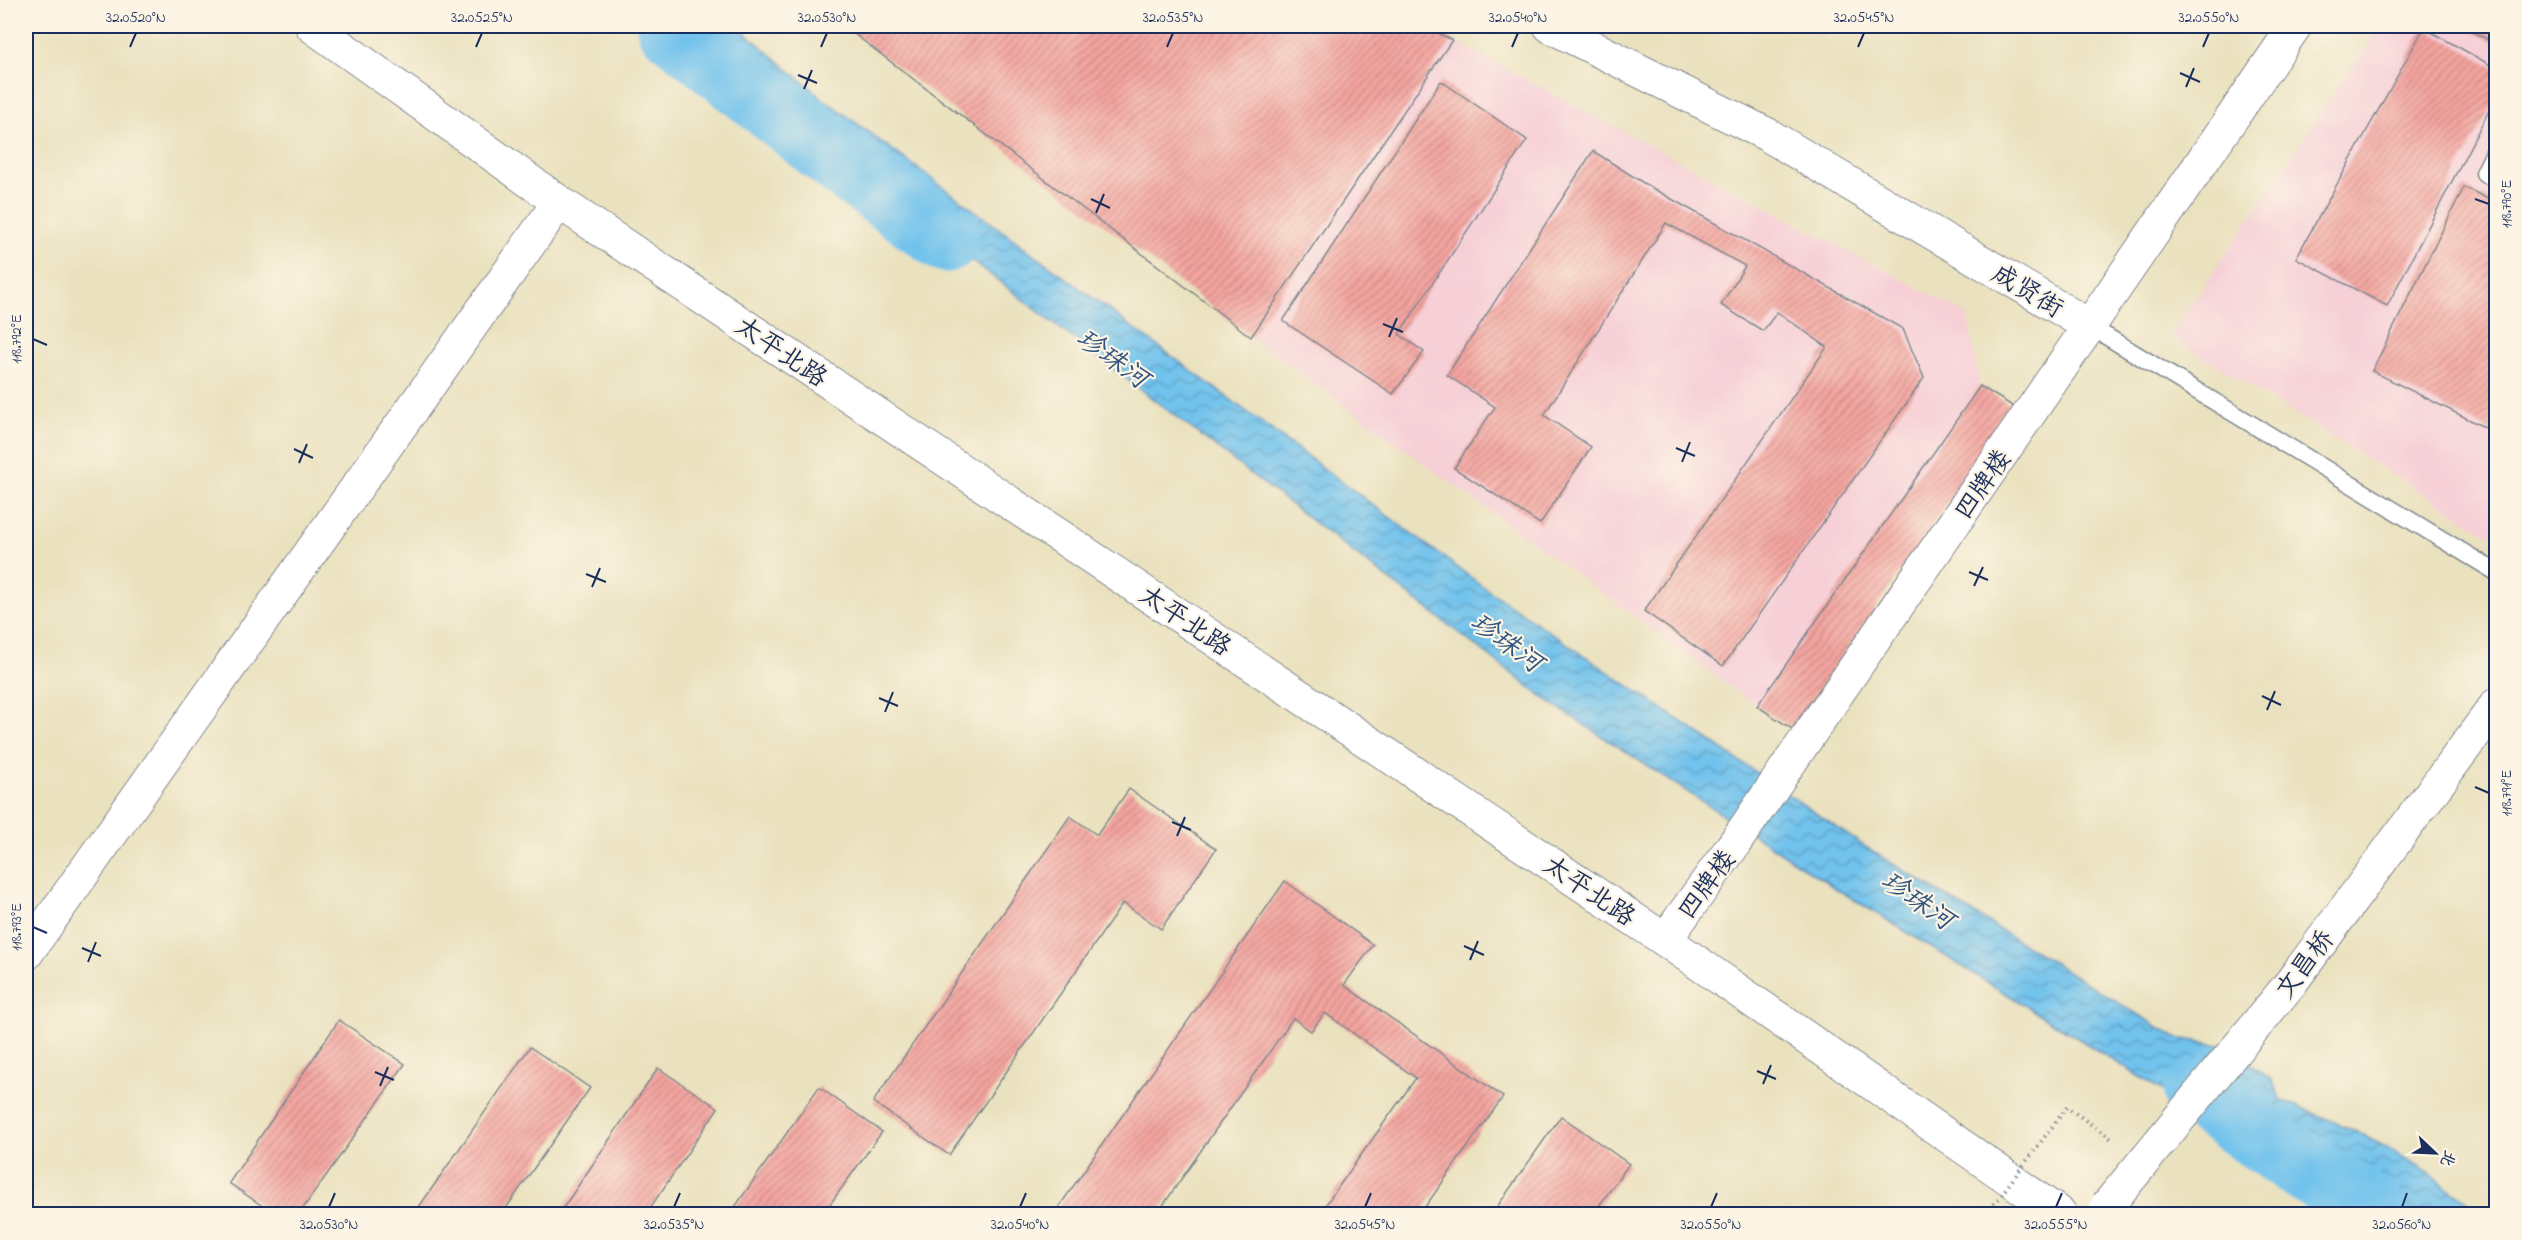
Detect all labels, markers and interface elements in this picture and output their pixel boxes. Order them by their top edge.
text: 32.0520°N [106,7,166,29]
text: 32.0525°N [451,7,513,29]
text: 32.0530°N [798,7,856,29]
text: 32.0535°N [1143,7,1203,29]
text: 32.0540°N [1489,7,1547,29]
text: 32.0545°N [1834,7,1894,29]
text: 32.0550°N [2179,7,2239,29]
text: 118.790°E [2496,180,2518,228]
street label: 成贤街 [1983,256,2070,329]
street label: 太平北路 [727,309,834,398]
text: 118.792°E [6,314,28,364]
water label: 珍珠河 [1067,320,1159,402]
street label: 四牌楼 [1947,443,2022,529]
street label: 太平北路 [1131,578,1238,667]
water label: 珍珠河 [1461,604,1553,686]
text: 118.791°E [2496,770,2518,816]
street label: 四牌楼 [1670,843,1747,928]
street label: 太平北路 [1535,848,1642,937]
water label: 珍珠河 [1872,863,1964,944]
text: 118.793°E [6,903,28,951]
street label: 文昌桥 [2268,923,2345,1008]
north arrow [2405,1123,2465,1183]
text: 北 [2433,1146,2461,1170]
text: 32.0530°N [300,1214,358,1236]
text: 32.0535°N [644,1214,704,1236]
text: 32.0540°N [991,1214,1049,1236]
text: 32.0545°N [1335,1214,1395,1236]
text: 32.0550°N [1681,1214,1741,1236]
text: 32.0555°N [2024,1214,2088,1236]
text: 32.0560°N [2373,1214,2432,1236]

